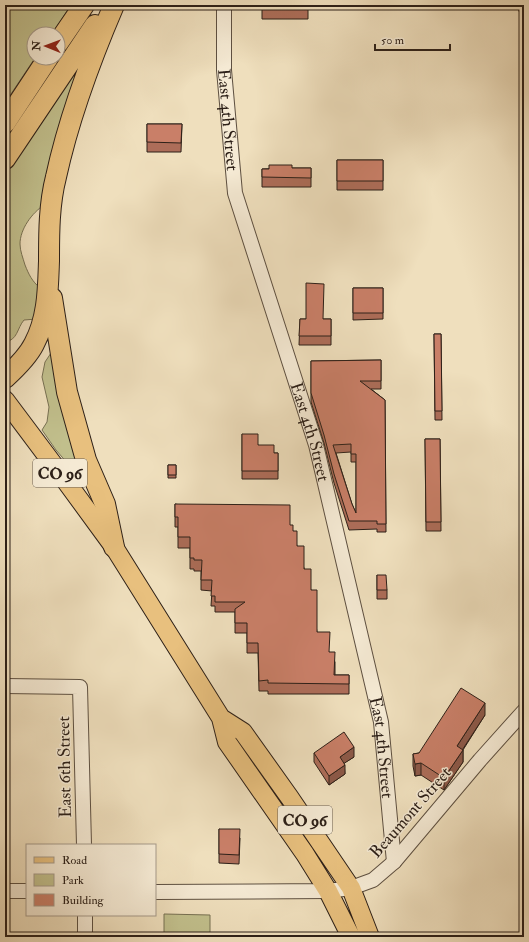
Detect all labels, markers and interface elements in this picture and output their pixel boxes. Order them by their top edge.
north arrow [26,26,66,66]
scale bar [375,26,450,52]
text: 50 m [381,33,405,48]
text: N [30,40,43,52]
street label: East 4th Street [213,68,243,172]
street label: East 4th Street [286,380,334,484]
road number: CO 96 [33,459,87,487]
street label: East 4th Street [364,694,398,800]
street label: East 6th Street [53,715,76,818]
street label: Beaumont Street [365,762,456,862]
road number: CO 96 [278,806,332,834]
legend [26,844,156,916]
text: Road [62,853,87,868]
text: Park [62,873,84,888]
text: Building [62,893,105,908]

